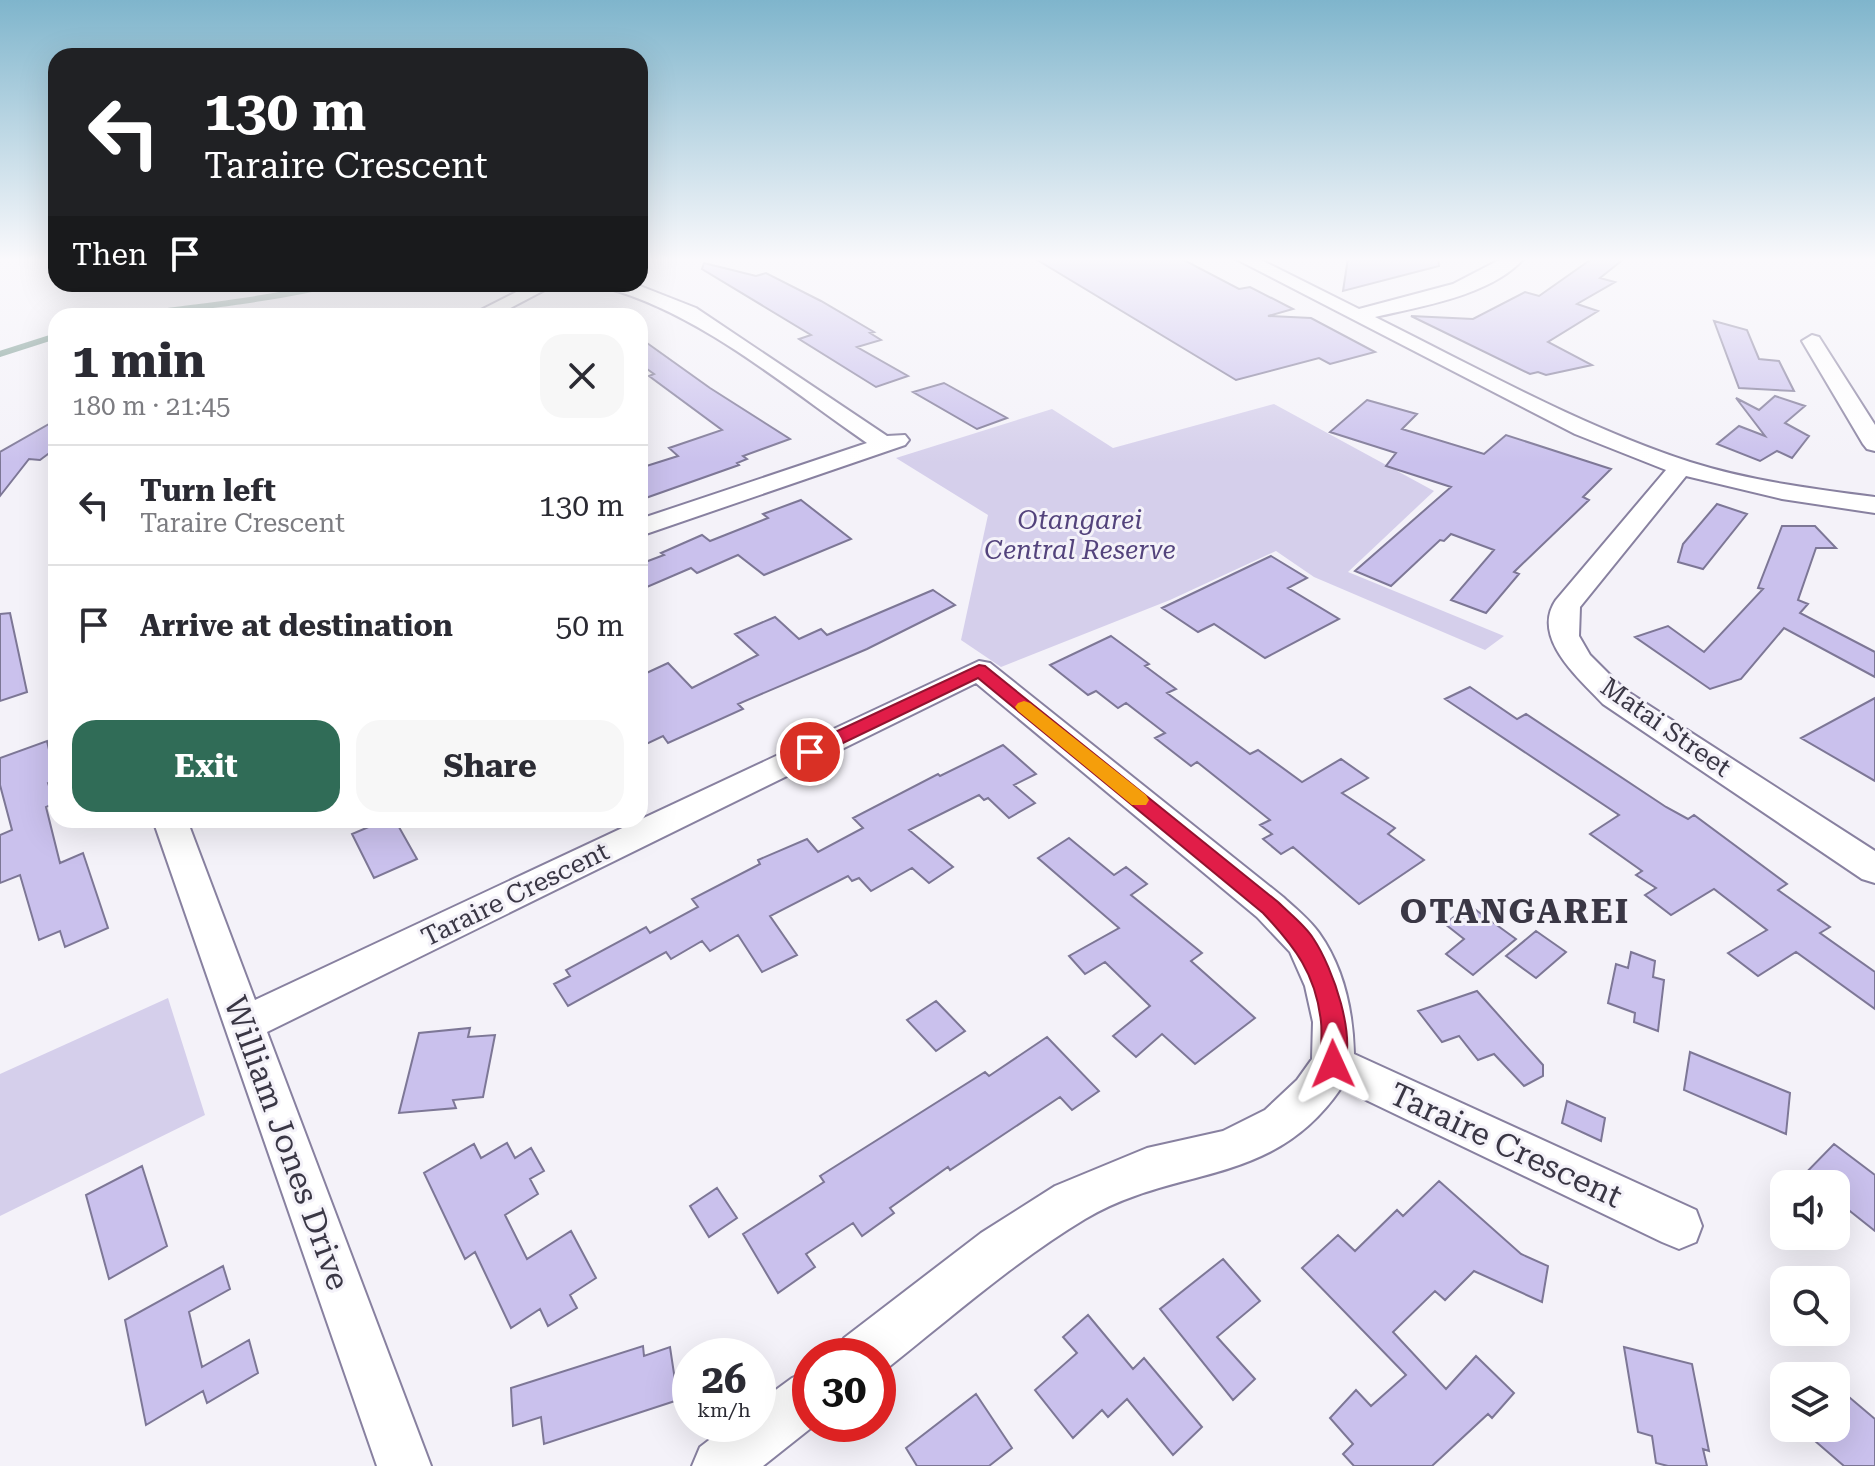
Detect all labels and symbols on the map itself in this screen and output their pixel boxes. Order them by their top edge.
park label: Otangarei Central Reserve [984,505,1176,565]
street label: Matai Street [1595,671,1737,783]
pin [776,718,844,786]
street label: Taraire Crescent [416,835,614,952]
district label: OTANGAREI [1400,891,1630,931]
street label: William Jones Drive [216,991,358,1295]
position arrow [1291,1022,1375,1106]
street label: Taraire Crescent [1384,1075,1628,1216]
speed limit sign: 30 [792,1338,896,1442]

